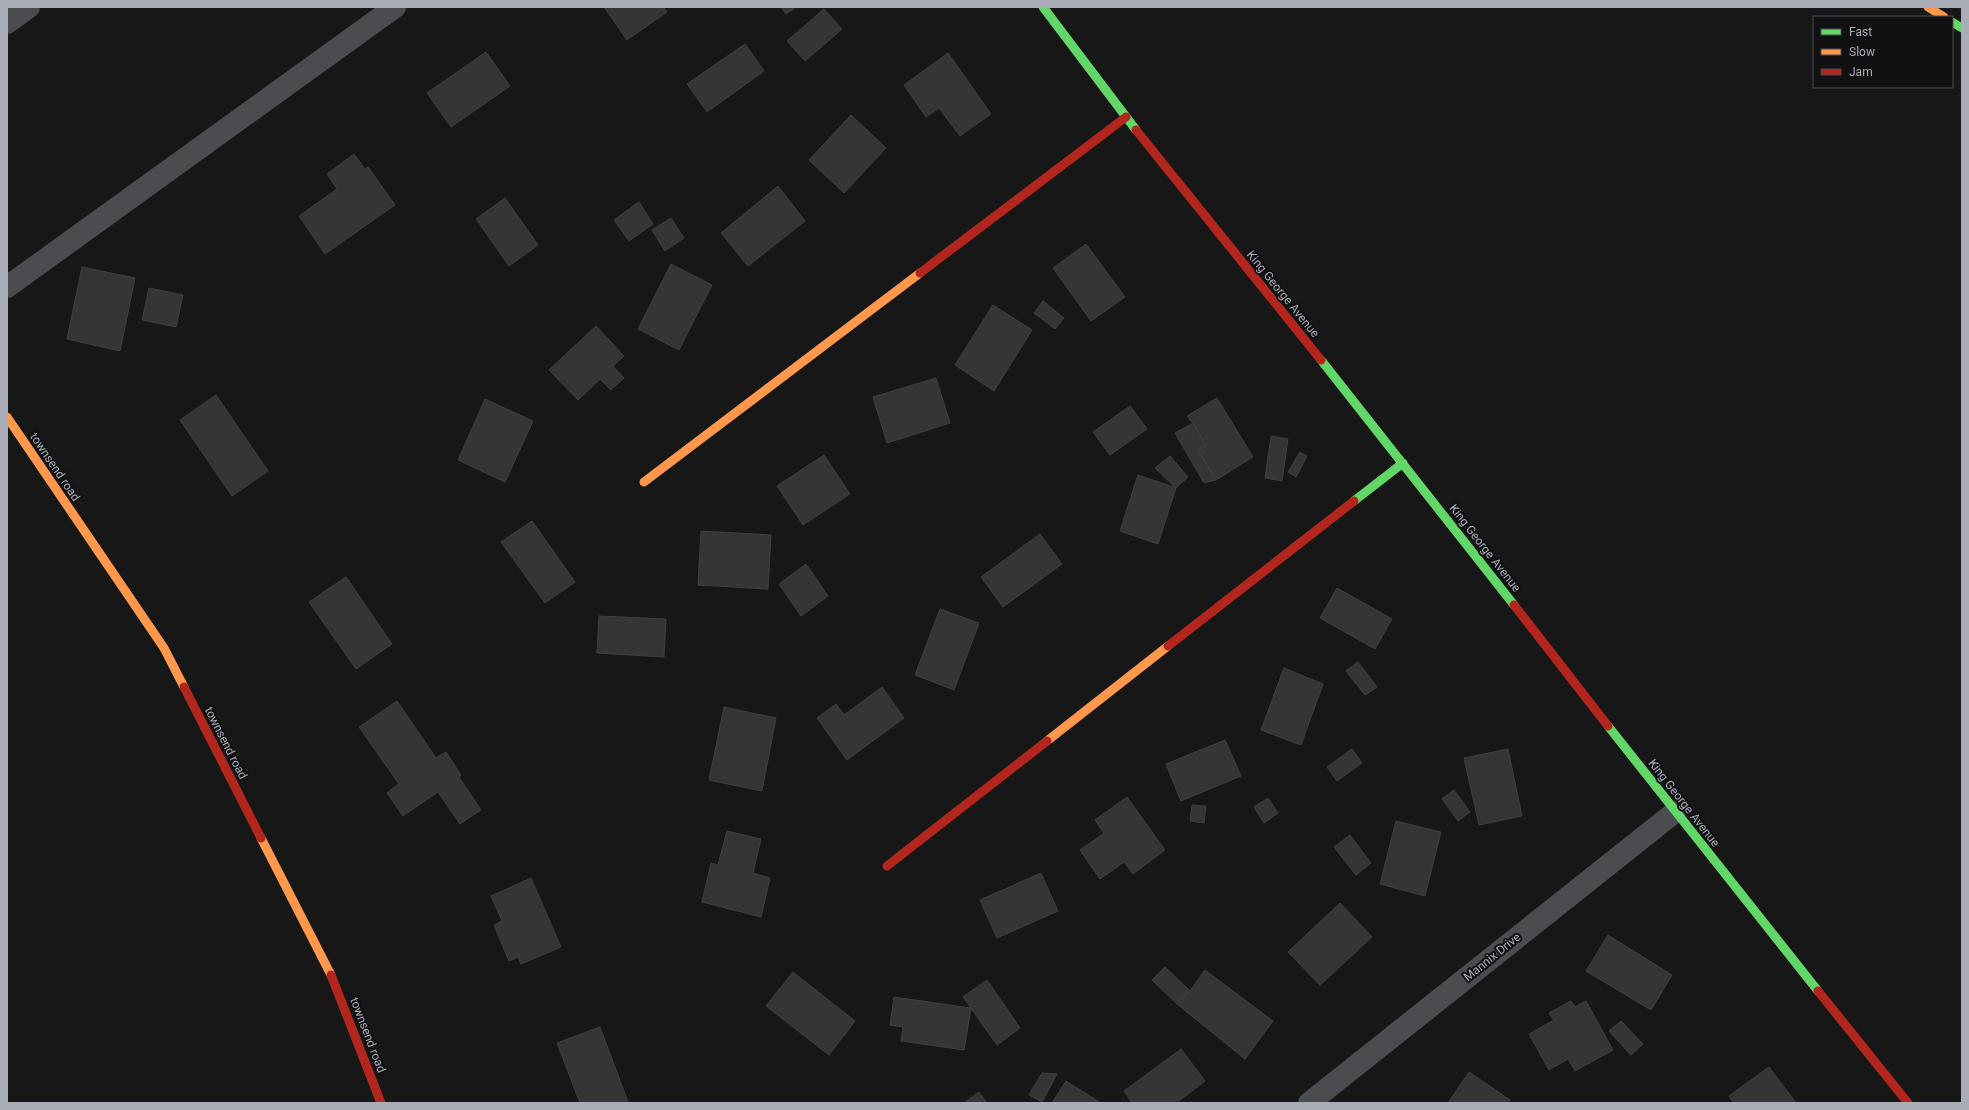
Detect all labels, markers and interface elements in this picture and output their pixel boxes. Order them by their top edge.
legend [1813,16,1953,88]
text: Fast [1849,25,1872,39]
text: Slow [1849,45,1875,59]
text: Jam [1849,65,1873,79]
street label: King George Avenue [1244,248,1322,340]
street label: townsend road [27,430,83,504]
street label: King George Avenue [1446,501,1524,595]
street label: townsend road [202,704,250,782]
street label: King George Avenue [1645,756,1723,850]
street label: Mannix Drive [1461,930,1523,984]
street label: townsend road [347,995,389,1075]

